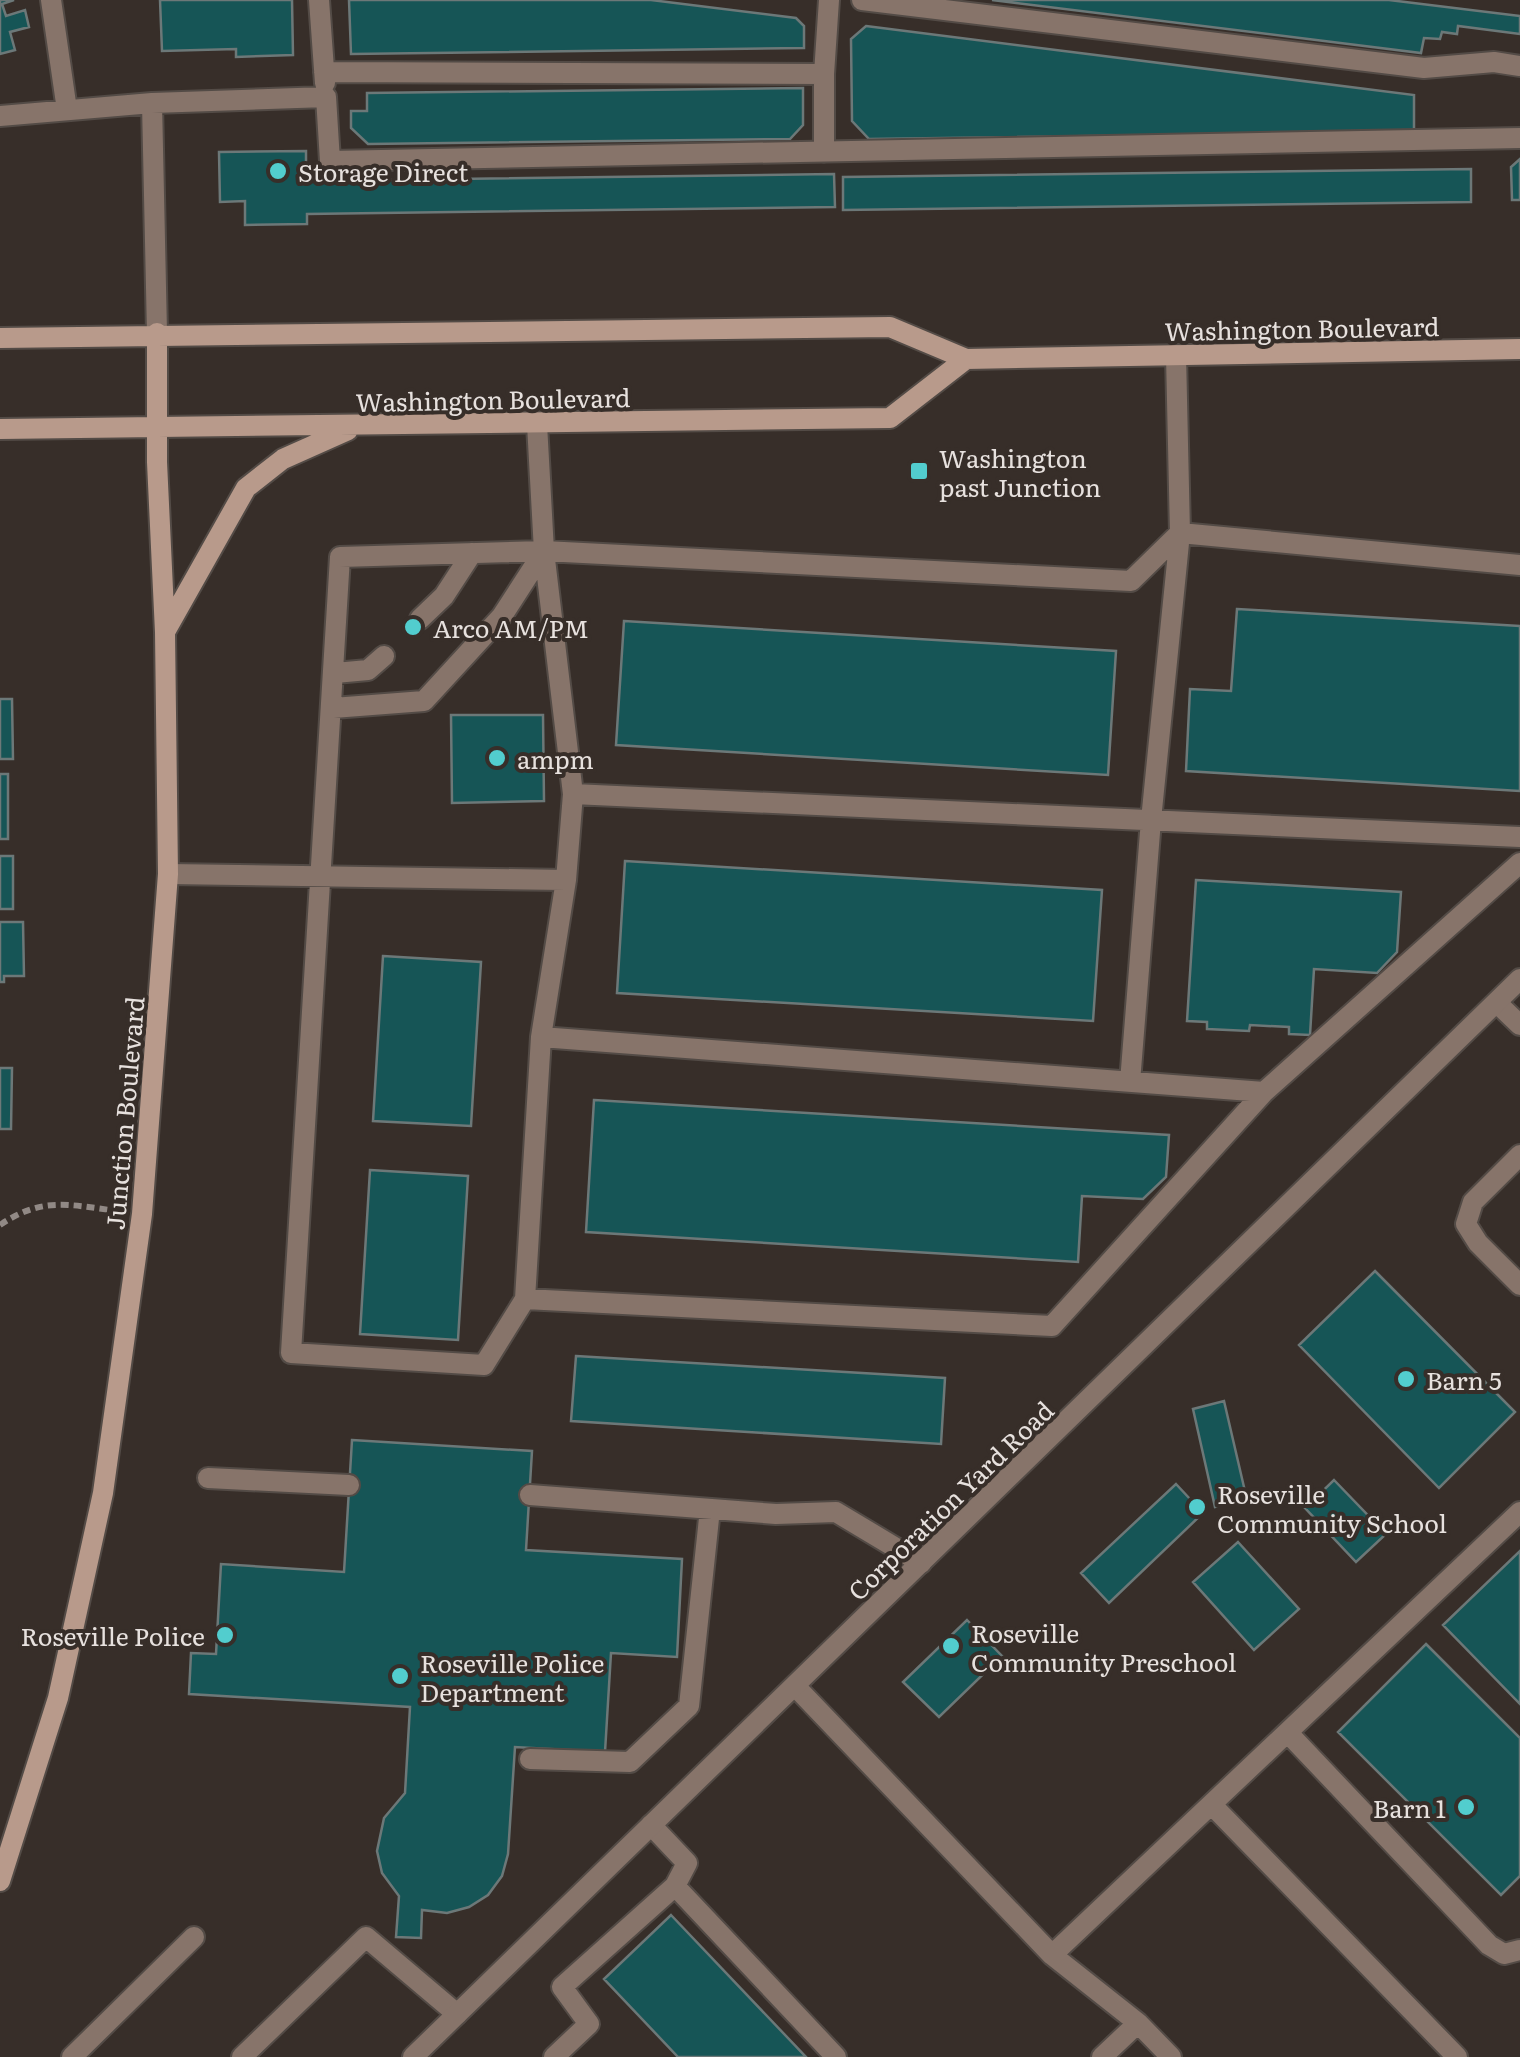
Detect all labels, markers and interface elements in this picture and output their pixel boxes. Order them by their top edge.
place label: Storage Direct [298,153,468,190]
marker: Storage Direct [267,160,289,182]
street label: Washington Boulevard [1164,307,1440,349]
street label: Washington Boulevard [355,378,631,420]
place label: Washington past Junction [939,439,1101,505]
marker: Washington past Junction [908,460,930,482]
place label: Arco AM/PM [433,609,589,646]
marker: Arco AM/PM [402,616,424,638]
place label: ampm [517,740,594,777]
marker: ampm [486,747,508,769]
street label: Junction Boulevard [95,995,153,1231]
place label: Barn 5 [1426,1361,1502,1398]
marker: Barn 5 [1395,1368,1417,1390]
street label: Corporation Yard Road [839,1392,1061,1608]
place label: Roseville Community School [1217,1475,1447,1541]
marker: Roseville Community School [1186,1496,1208,1518]
place label: Roseville Community Preschool [971,1614,1236,1680]
place label: Roseville Police [20,1617,205,1654]
marker: Roseville Police [214,1624,236,1646]
marker: Roseville Community Preschool [940,1635,962,1657]
place label: Roseville Police Department [420,1644,605,1710]
marker: Roseville Police Department [389,1665,411,1687]
place label: Barn 1 [1373,1789,1446,1826]
marker: Barn 1 [1455,1796,1477,1818]

